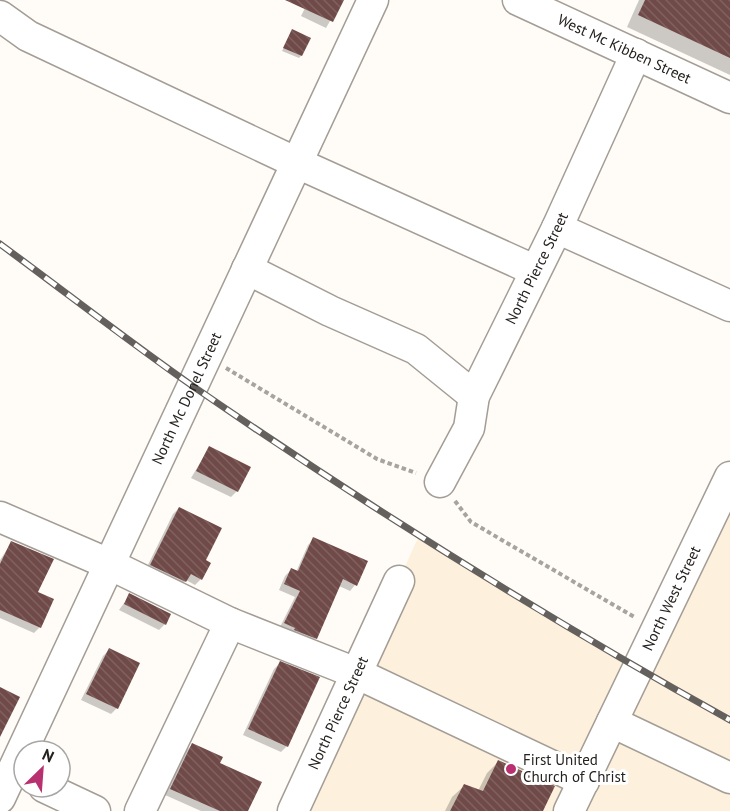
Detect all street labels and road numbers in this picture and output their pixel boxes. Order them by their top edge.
street label: West Mc Kibben Street [555,10,694,88]
street label: North Pierce Street [501,209,572,327]
street label: North Mc Donel Street [147,329,225,467]
street label: North West Street [638,543,704,654]
street label: North Pierce Street [303,653,372,772]

